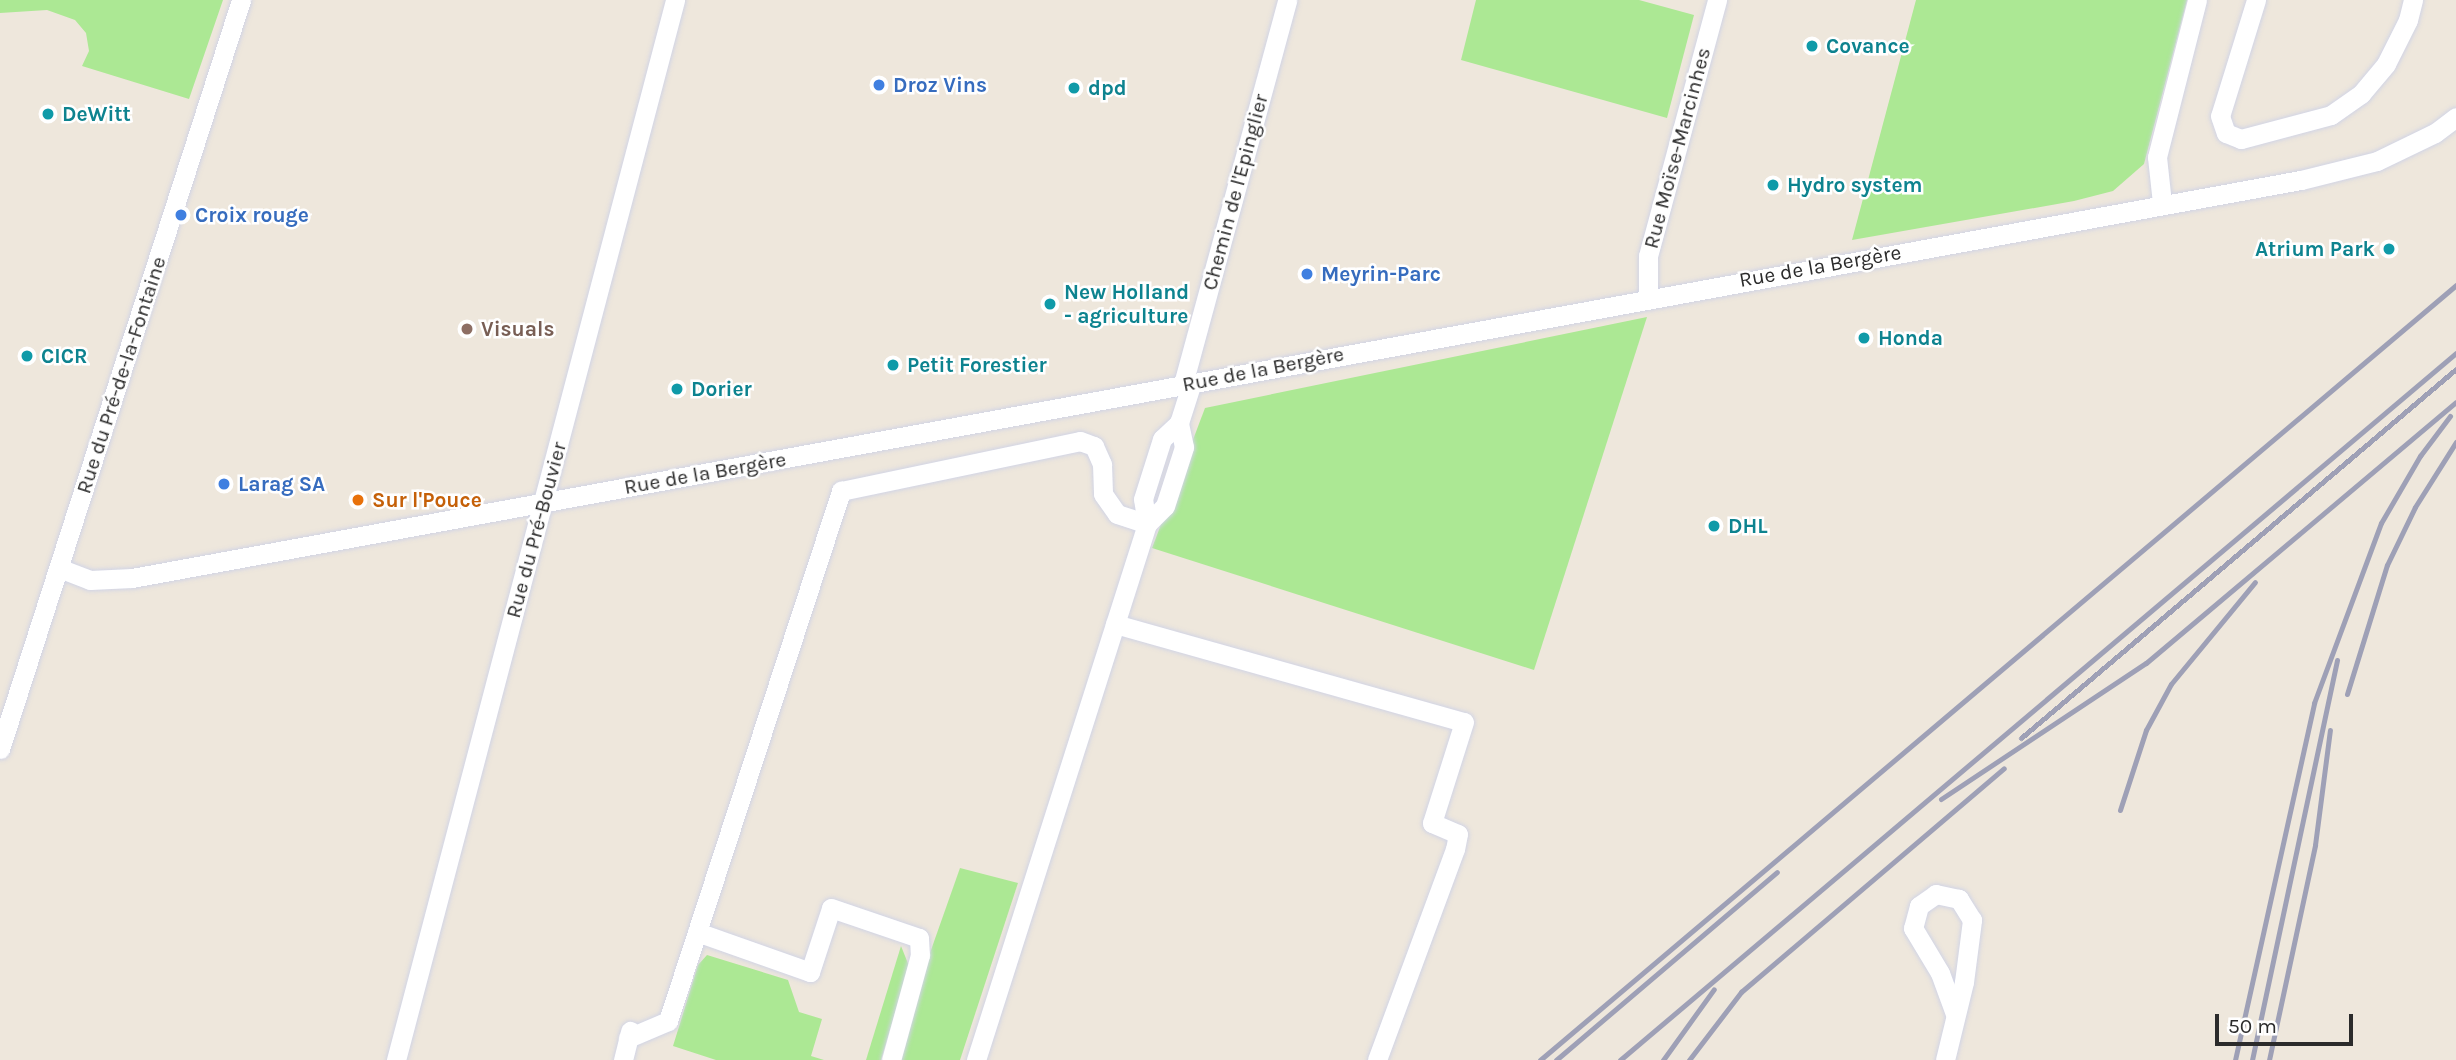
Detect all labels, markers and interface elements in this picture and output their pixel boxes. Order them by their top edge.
place label: Covance [1826,33,1910,59]
marker: Covance [1804,38,1820,54]
street label: Rue Moïse-Marcinhes [1638,45,1716,251]
place label: Droz Vins [893,72,987,98]
place label: dpd [1088,75,1127,101]
marker: Droz Vins [871,77,887,93]
marker: dpd [1066,80,1082,96]
street label: Chemin de l'Epinglier [1197,91,1273,293]
place label: DeWitt [62,101,131,127]
marker: DeWitt [40,106,56,122]
place label: Hydro system [1787,172,1922,198]
marker: Hydro system [1765,177,1781,193]
place label: Croix rouge [195,202,309,228]
marker: Croix rouge [173,207,189,223]
place label: Atrium Park [2255,236,2375,262]
street label: Rue de la Bergère [1737,239,1903,293]
marker: Atrium Park [2381,241,2397,257]
street label: Rue du Pré-de-la-Fontaine [71,253,171,497]
place label: Meyrin-Parc [1321,261,1441,287]
marker: Meyrin-Parc [1299,266,1315,282]
place label: New Holland - agriculture [1064,279,1189,329]
marker: New Holland - agriculture [1042,296,1058,312]
place label: Visuals [481,316,555,342]
marker: Visuals [459,321,475,337]
place label: Honda [1878,325,1943,351]
marker: Honda [1856,330,1872,346]
street label: Rue de la Bergère [1180,341,1346,397]
place label: CICR [41,343,88,369]
marker: CICR [19,348,35,364]
place label: Petit Forestier [907,352,1047,378]
marker: Petit Forestier [885,357,901,373]
place label: Dorier [691,376,752,402]
marker: Dorier [669,381,685,397]
street label: Rue du Pré-Bouvier [500,439,572,621]
street label: Rue de la Bergère [622,446,788,500]
place label: Larag SA [238,471,325,497]
marker: Larag SA [216,476,232,492]
place label: Sur l'Pouce [372,487,482,513]
marker: Sur l'Pouce [350,492,366,508]
place label: DHL [1728,513,1768,539]
marker: DHL [1706,518,1722,534]
scale bar [2218,1000,2356,1044]
text: 50 m [2228,1014,2277,1038]

